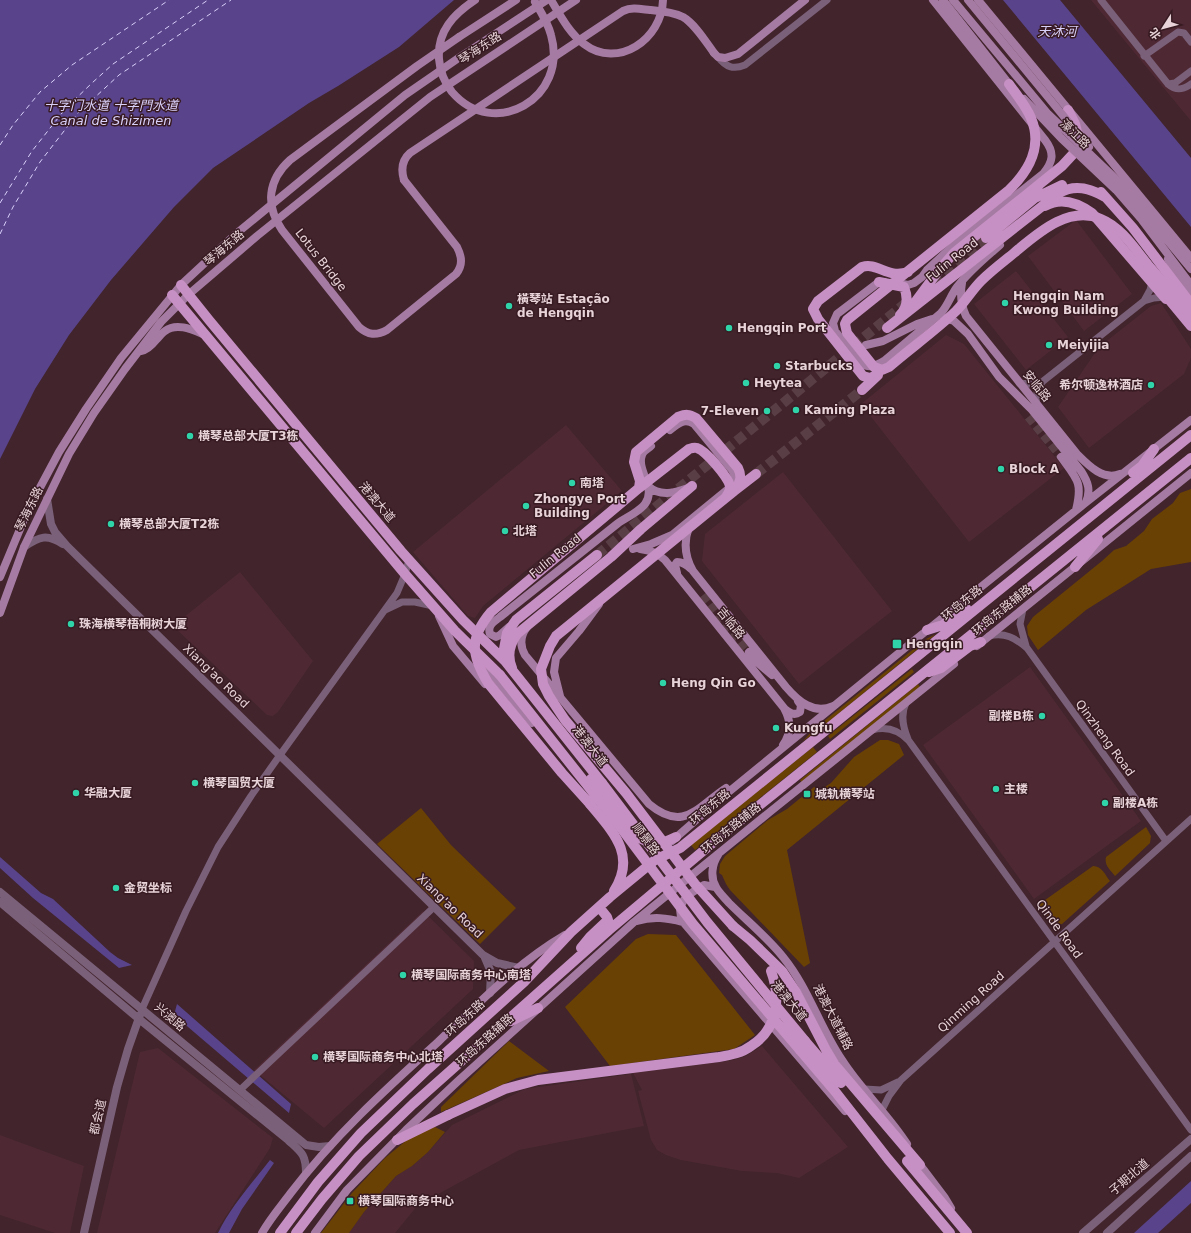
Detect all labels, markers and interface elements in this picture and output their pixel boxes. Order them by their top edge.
north arrow [1143,8,1183,48]
water label: 天沐河 [1037,24,1079,39]
text: 北 [1147,25,1164,42]
street label: 琴海东路 [456,29,504,67]
water label: 十字门水道 十字門水道 Canal de Shizimen [44,98,180,128]
street label: 濠江路 [1057,116,1093,152]
street label: Lotus Bridge [292,226,350,294]
street label: 琴海东路 [201,227,247,269]
street label: Fulin Road [923,235,981,285]
place label: Hengqin Nam Kwong Building [1013,289,1119,317]
place label: 橫琴站 Estação de Hengqin [517,292,610,320]
marker: Hengqin Nam Kwong Building [1000,298,1010,308]
marker: 橫琴站 Estação de Hengqin [504,301,514,311]
place label: Hengqin Port [737,321,827,335]
marker: Hengqin Port [724,323,734,333]
place label: Meiyijia [1057,338,1109,352]
marker: Meiyijia [1044,340,1054,350]
place label: Starbucks [785,359,853,373]
marker: Starbucks [772,361,782,371]
street label: 安临路 [1020,368,1054,404]
place label: Heytea [754,376,802,390]
marker: Heytea [741,378,751,388]
place label: 希尔顿逸林酒店 [1059,378,1143,392]
marker: 希尔顿逸林酒店 [1146,380,1156,390]
place label: Kaming Plaza [804,403,895,417]
place label: 7-Eleven [701,404,759,418]
marker: Kaming Plaza [791,405,801,415]
marker: 7-Eleven [762,406,772,416]
place label: 横琴总部大厦T3栋 [198,429,299,443]
marker: 横琴总部大厦T3栋 [185,431,195,441]
place label: Block A [1009,462,1060,476]
marker: Block A [996,464,1006,474]
place label: 南塔 [580,476,604,490]
marker: 南塔 [567,478,577,488]
street label: 港澳大道 [356,479,398,525]
street label: 琴海东路 [12,484,46,534]
place label: Zhongye Port Building [534,492,626,520]
marker: Zhongye Port Building [521,501,531,511]
place label: 横琴总部大厦T2栋 [119,517,220,531]
marker: 横琴总部大厦T2栋 [106,519,116,529]
place label: 北塔 [513,524,537,538]
marker: 北塔 [500,526,510,536]
street label: Fulin Road [526,531,584,581]
street label: 环岛东路 [939,582,985,624]
street label: 环岛东路辅路 [970,582,1034,638]
street label: 吉临路 [714,605,748,641]
place label: 珠海横琴梧桐树大厦 [79,617,187,631]
marker: 珠海横琴梧桐树大厦 [66,619,76,629]
place label: Hengqin [906,637,963,651]
marker: Hengqin [891,638,903,650]
street label: Xiang'ao Road [180,641,252,711]
place label: Heng Qin Go [671,676,756,690]
marker: Heng Qin Go [658,678,668,688]
street label: Qinzheng Road [1073,697,1137,779]
place label: 副楼B栋 [989,709,1034,723]
marker: 副楼B栋 [1037,711,1047,721]
place label: Kungfu [784,721,833,735]
street label: 港澳大道 [570,723,610,769]
marker: Kungfu [771,723,781,733]
place label: 横琴国贸大厦 [203,776,275,790]
marker: 横琴国贸大厦 [190,778,200,788]
place label: 主楼 [1004,782,1028,796]
marker: 主楼 [991,784,1001,794]
place label: 华融大厦 [84,786,132,800]
street label: 环岛东路 [687,786,733,828]
place label: 城轨横琴站 [815,787,875,801]
marker: 华融大厦 [71,788,81,798]
marker: 城轨横琴站 [802,789,812,799]
place label: 副楼A栋 [1113,796,1158,810]
marker: 副楼A栋 [1100,798,1110,808]
street label: 环岛东路辅路 [699,800,763,856]
street label: 顺景路 [630,820,662,858]
street label: Xiang'ao Road [414,871,486,941]
place label: 金贸坐标 [124,881,172,895]
marker: 金贸坐标 [111,883,121,893]
street label: Qinde Road [1033,897,1085,961]
place label: 横琴国际商务中心南塔 [411,968,531,982]
street label: Qinming Road [935,969,1007,1035]
marker: 横琴国际商务中心南塔 [398,970,408,980]
street label: 港澳大道 [768,978,810,1024]
street label: 港澳大道辅路 [810,982,856,1052]
street label: 环岛东路 [442,997,488,1039]
street label: 兴澳路 [152,1000,188,1034]
street label: 环岛东路辅路 [454,1011,516,1069]
place label: 横琴国际商务中心北塔 [323,1050,443,1064]
marker: 横琴国际商务中心北塔 [310,1052,320,1062]
street label: 都会道 [87,1098,109,1136]
street label: 子期北道 [1106,1156,1152,1198]
place label: 横琴国际商务中心 [358,1194,454,1208]
marker: 横琴国际商务中心 [345,1196,355,1206]

